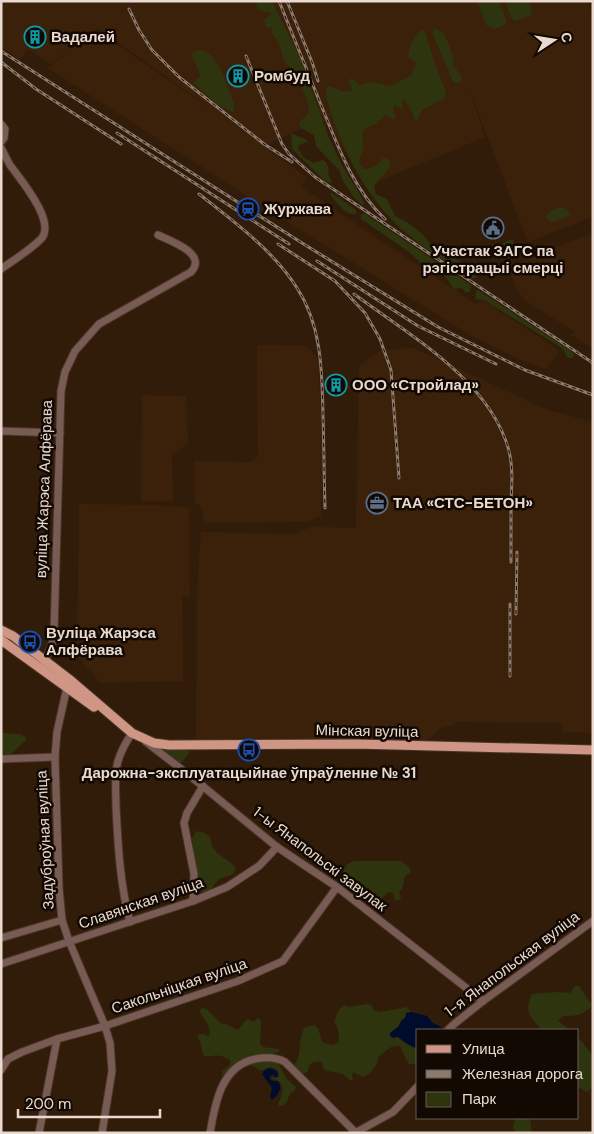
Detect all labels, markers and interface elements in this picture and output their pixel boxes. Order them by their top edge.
north arrow [529,15,579,65]
building icon: Вадалей [23,25,47,49]
place label: Вадалей [51,27,115,47]
text: С [557,30,577,44]
building icon: Ромбуд [226,64,250,88]
place label: Ромбуд [254,66,311,86]
station icon: Журжава [236,197,260,221]
place label: Журжава [263,199,332,219]
public building icon: Участак ЗАГС па рэгістрацыі смерці [481,216,505,240]
place label: Участак ЗАГС па рэгістрацыі смерці [423,241,563,278]
building icon: ООО «Стройлад» [324,373,348,397]
place label: ООО «Стройлад» [352,375,479,395]
street label: вуліца Жарэса Алфёрава [31,399,57,578]
office icon: ТАА «СТС-БЕТОН» [365,491,389,515]
place label: ТАА «СТС-БЕТОН» [393,493,533,513]
place label: Вуліца Жарэса Алфёрава [46,623,157,660]
bus stop icon: Вуліца Жарэса Алфёрава [18,630,42,654]
street label: Мінская вуліца [315,720,419,742]
bus stop icon: Дарожна-эксплуатацыйнае ўпраўленне № 31 [237,738,261,762]
place label: Дарожна-эксплуатацыйнае ўпраўленне № 31 [82,763,416,783]
street label: Задуброўная вуліца [31,769,59,910]
street label: 1-ы Янапольскі завулак [249,802,391,916]
street label: Славянская вуліца [76,872,207,934]
street label: 1-я Янапольская вуліца [441,906,584,1021]
street label: Сакольніцкая вуліца [109,953,250,1019]
legend [416,1029,579,1119]
text: Улица [462,1039,505,1059]
text: Железная дорога [462,1064,584,1084]
scale bar [18,1086,160,1118]
text: Парк [462,1089,496,1109]
text: 200 m [25,1094,71,1114]

